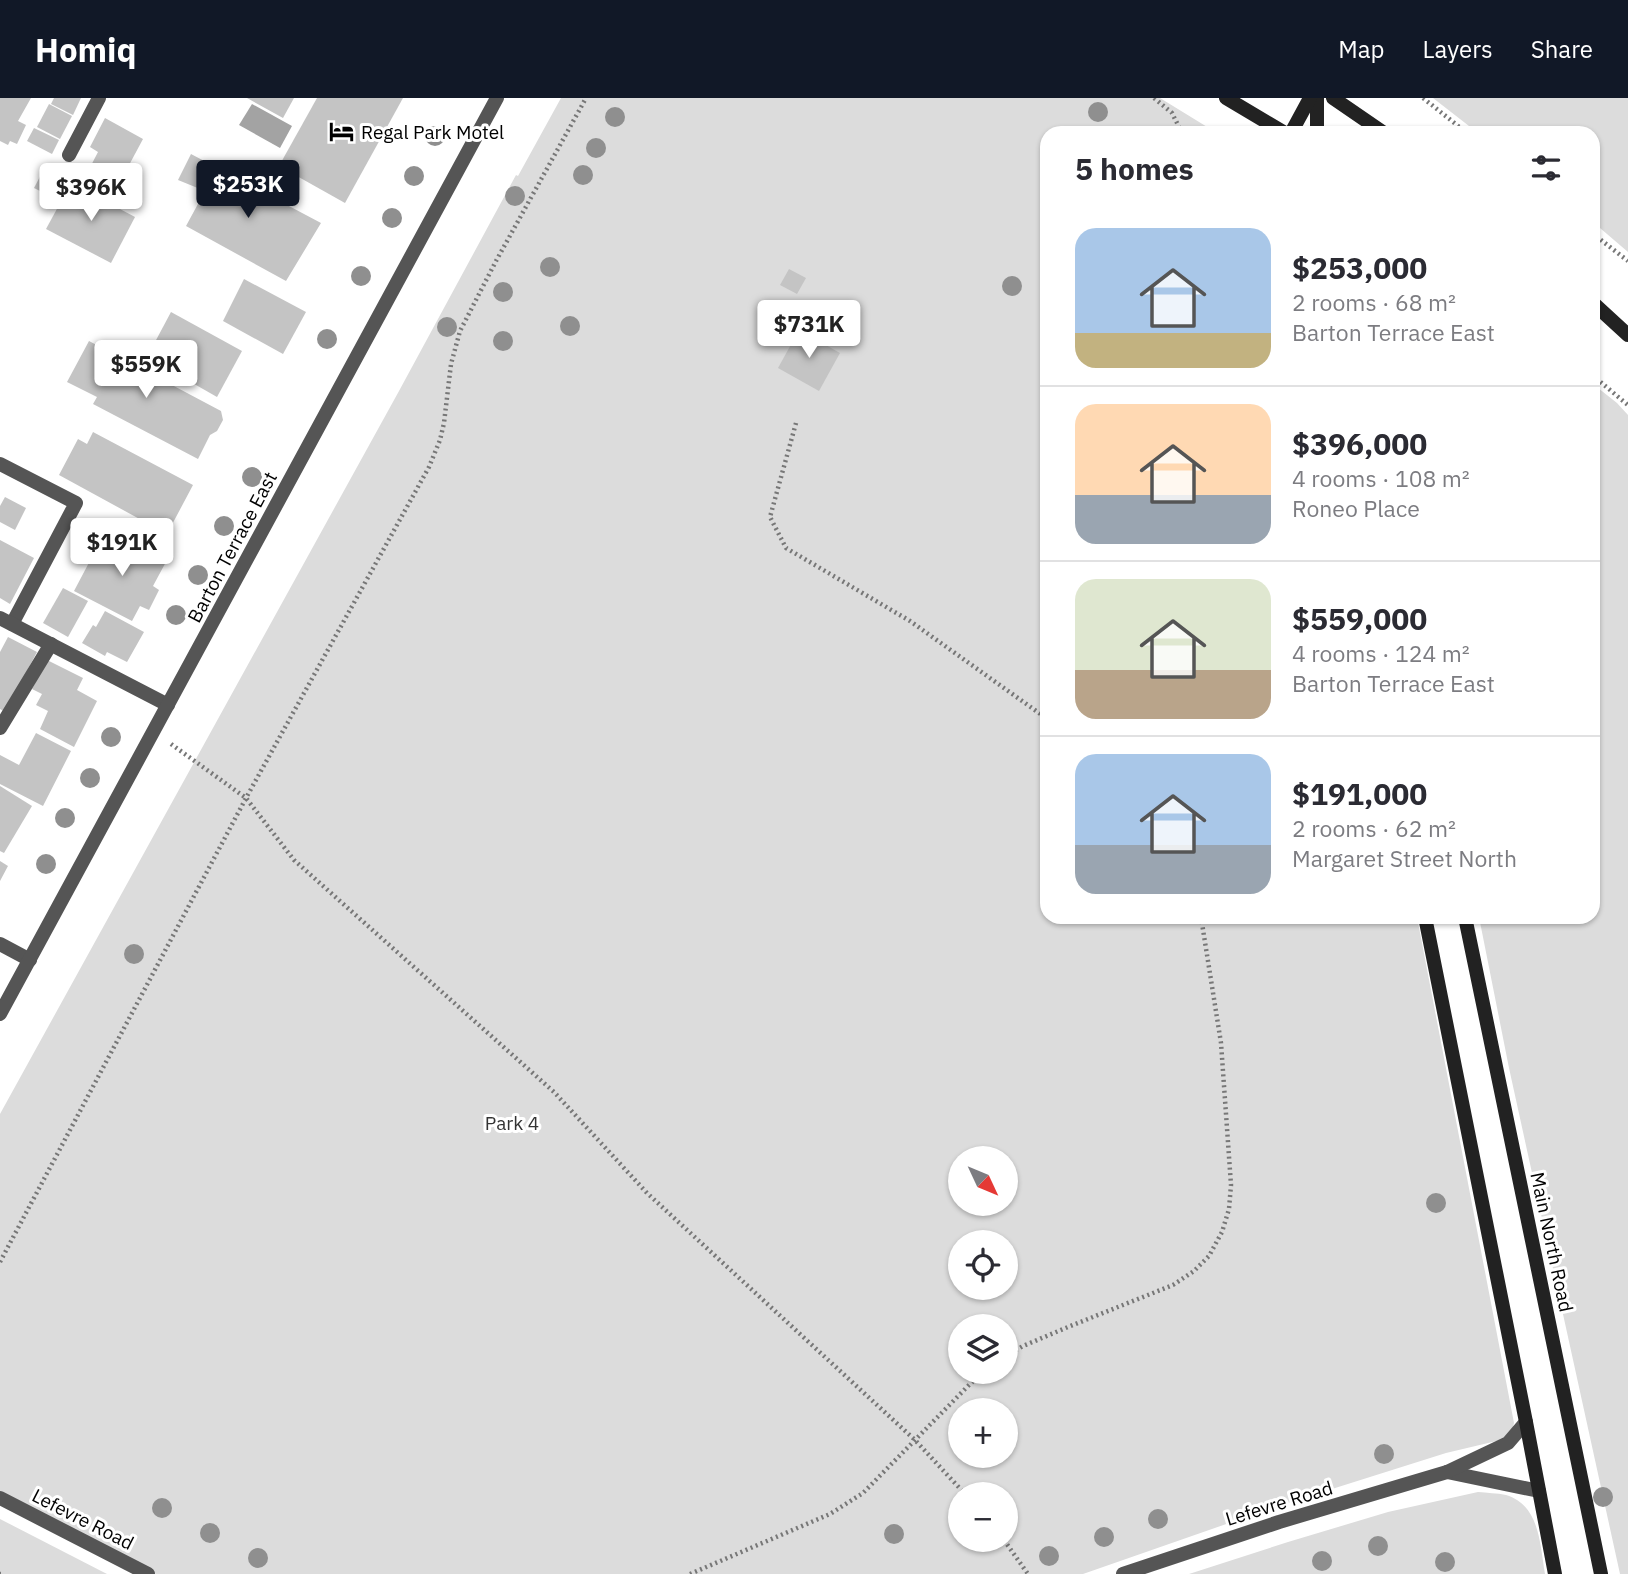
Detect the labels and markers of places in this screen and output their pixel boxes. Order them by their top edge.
hotel icon: Regal Park Motel [327,118,355,146]
place label: Regal Park Motel [361,120,504,144]
pin: $253K [199,160,297,220]
pin: $396K [42,164,140,223]
pin: $731K [760,300,858,360]
pin: $559K [97,341,195,400]
pin: $191K [73,518,171,578]

